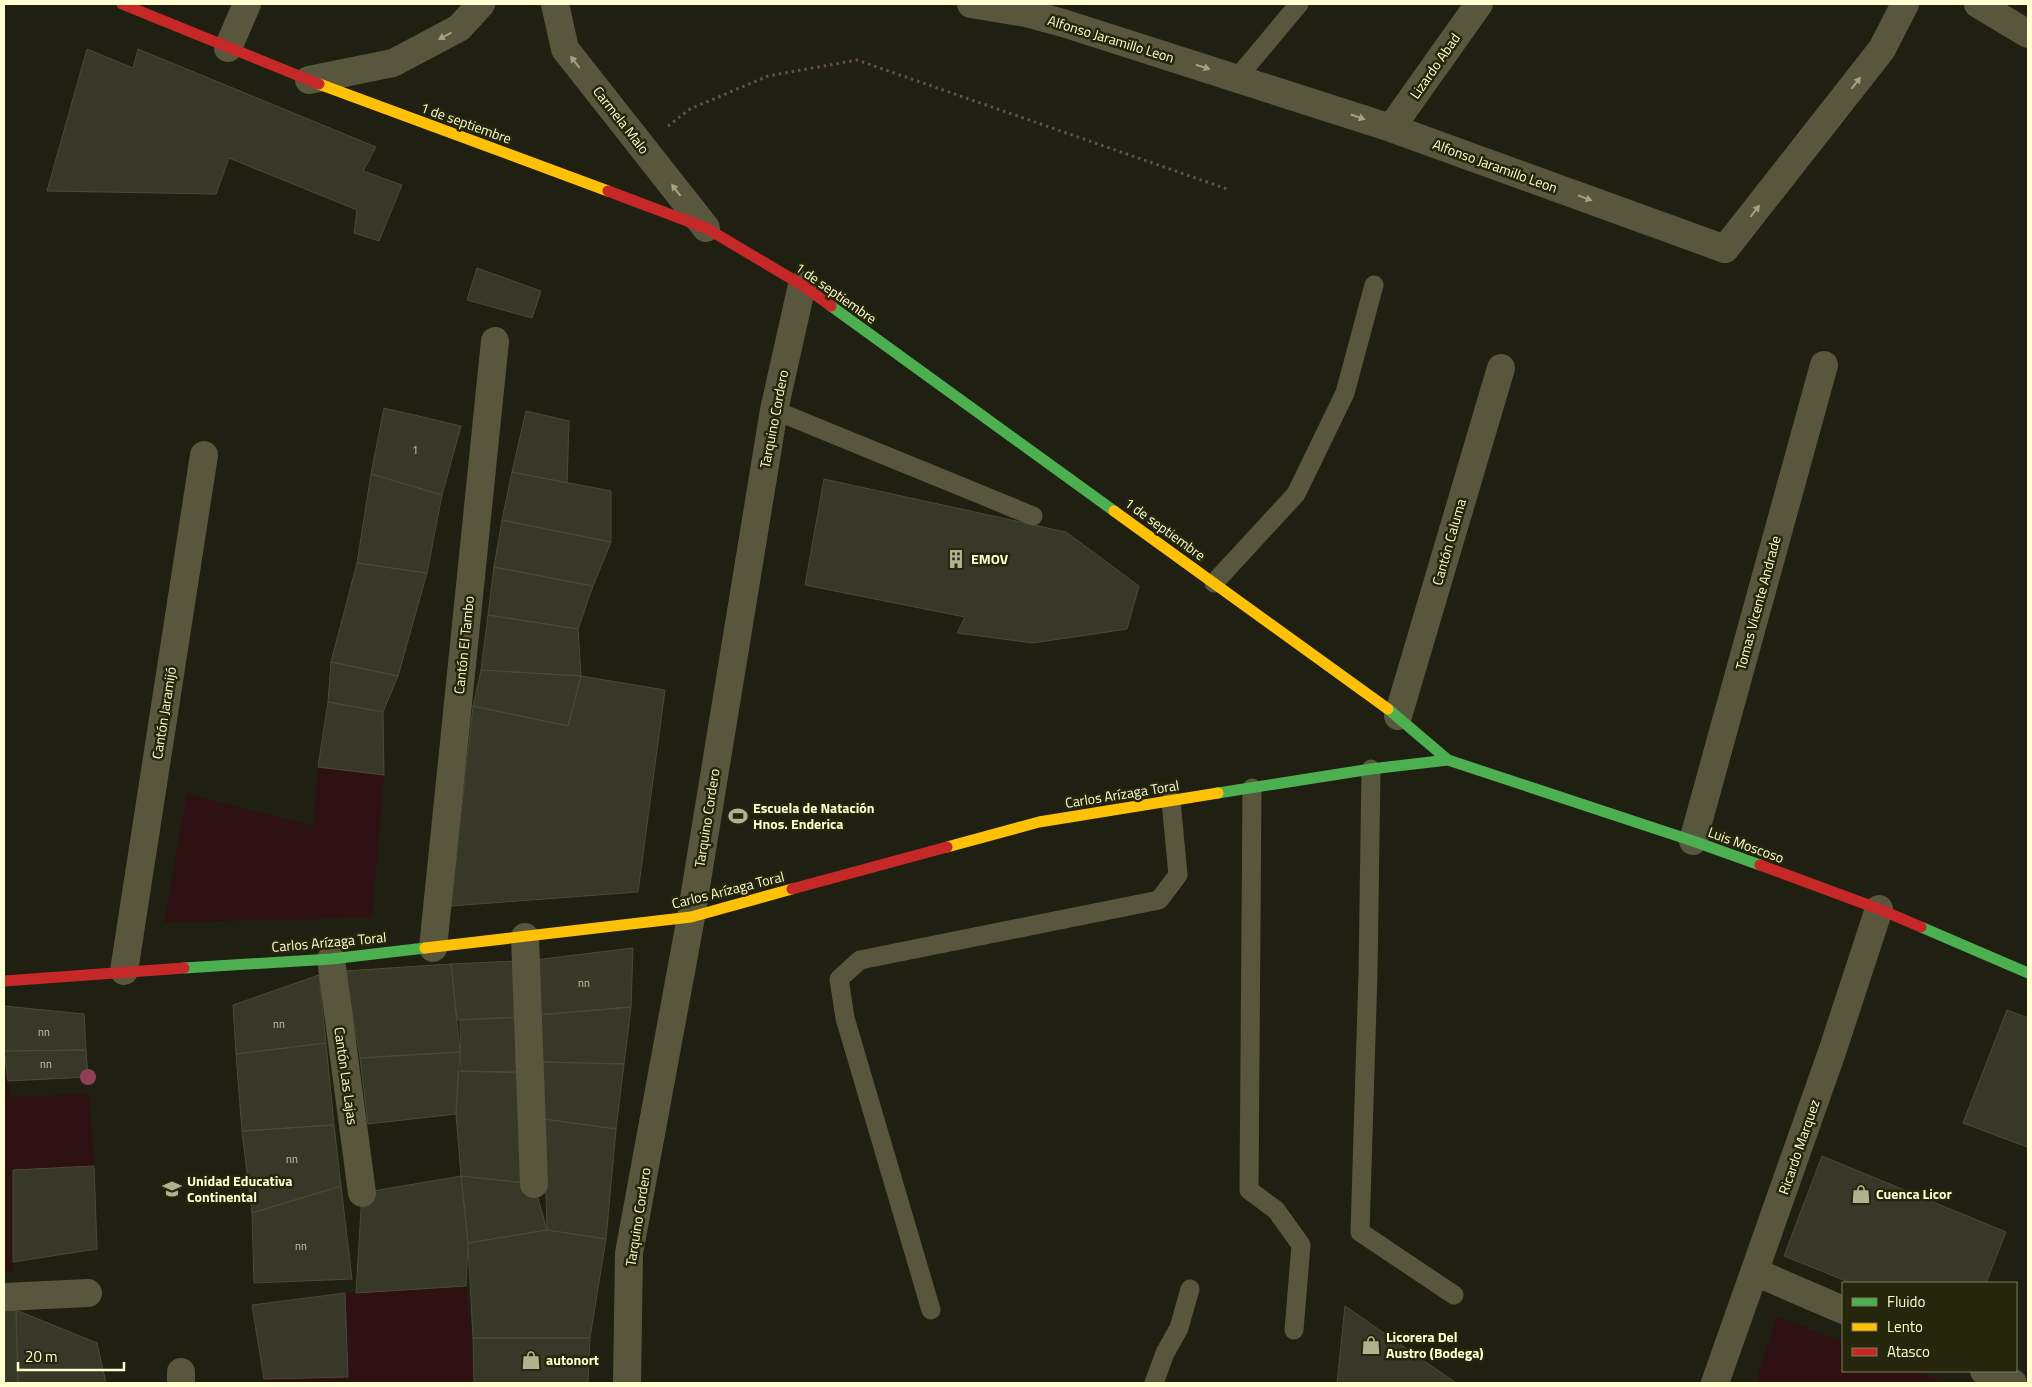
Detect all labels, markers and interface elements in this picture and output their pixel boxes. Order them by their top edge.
street label: Alfonso Jaramillo Leon [1045,9,1177,68]
street label: Lizardo Abad [1404,29,1465,103]
one-way arrow [438,31,452,40]
one-way arrow [570,56,581,69]
one-way arrow [1196,64,1211,72]
one-way arrow [1850,76,1861,89]
street label: Carmela Malo [588,81,655,158]
street label: 1 de septiembre [418,96,515,149]
one-way arrow [1350,114,1365,121]
street label: Alfonso Jaramillo Leon [1430,133,1560,198]
one-way arrow [670,184,681,197]
one-way arrow [1578,194,1593,202]
one-way arrow [1750,204,1761,217]
street label: 1 de septiembre [791,257,881,329]
street label: Tarquino Cordero [754,368,793,470]
house number: 1 [412,442,418,458]
street label: 1 de septiembre [1121,492,1210,565]
street label: Cantón Caluma [1426,496,1471,588]
street label: Tomas Vicente Andrade [1729,533,1786,672]
building icon: EMOV [945,548,967,570]
place label: EMOV [971,548,1009,569]
street label: Cantón El Tambo [448,595,479,695]
street label: Cantón Jaramijó [146,665,181,761]
street label: Tarquino Cordero [688,767,725,869]
street label: Carlos Arízaga Toral [1063,774,1180,813]
place label: Escuela de Natación Hnos. Enderica [753,797,875,834]
sports icon: Escuela de Natación Hnos. Enderica [727,805,749,827]
street label: Luis Moscoso [1705,821,1787,868]
street label: Carlos Arízaga Toral [669,865,786,914]
street label: Carlos Arízaga Toral [271,926,387,957]
house number: nn [578,975,590,991]
house number: nn [273,1016,285,1032]
house number: nn [38,1024,50,1040]
street label: Cantón Las Lajas [329,1026,364,1126]
house number: nn [40,1056,52,1072]
street label: Ricardo Marquez [1772,1097,1825,1197]
house number: nn [286,1151,298,1167]
street label: Tarquino Cordero [619,1166,656,1268]
place label: Unidad Educativa Continental [187,1170,292,1207]
school or university icon: Unidad Educativa Continental [161,1178,183,1200]
shop icon: Cuenca Licor [1850,1183,1872,1205]
place label: Cuenca Licor [1876,1183,1952,1204]
house number: nn [295,1238,307,1254]
legend [1842,1282,2017,1372]
text: Fluido [1887,1290,1926,1313]
text: Lento [1887,1315,1923,1338]
place label: Licorera Del Austro (Bodega) [1386,1326,1484,1363]
shop icon: Licorera Del Austro (Bodega) [1360,1334,1382,1356]
scale bar [18,1340,124,1372]
text: Atasco [1887,1340,1930,1363]
text: 20 m [25,1345,58,1368]
shop icon: autonort [520,1349,542,1371]
place label: autonort [546,1349,599,1370]

